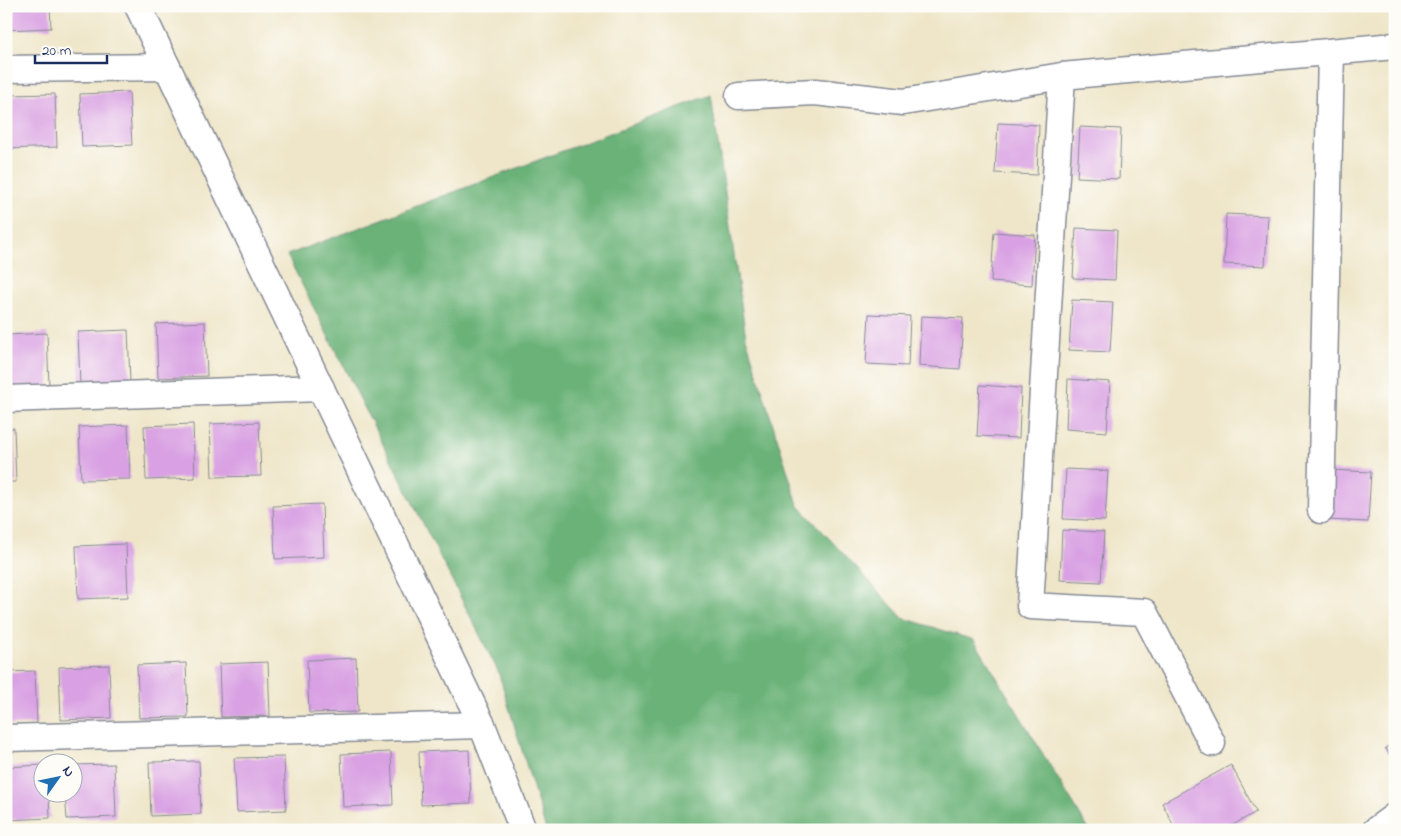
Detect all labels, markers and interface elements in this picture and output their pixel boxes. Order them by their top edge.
scale bar [35,32,108,64]
text: 20 m [42,40,72,62]
north arrow [32,754,82,804]
text: N [56,762,79,781]

